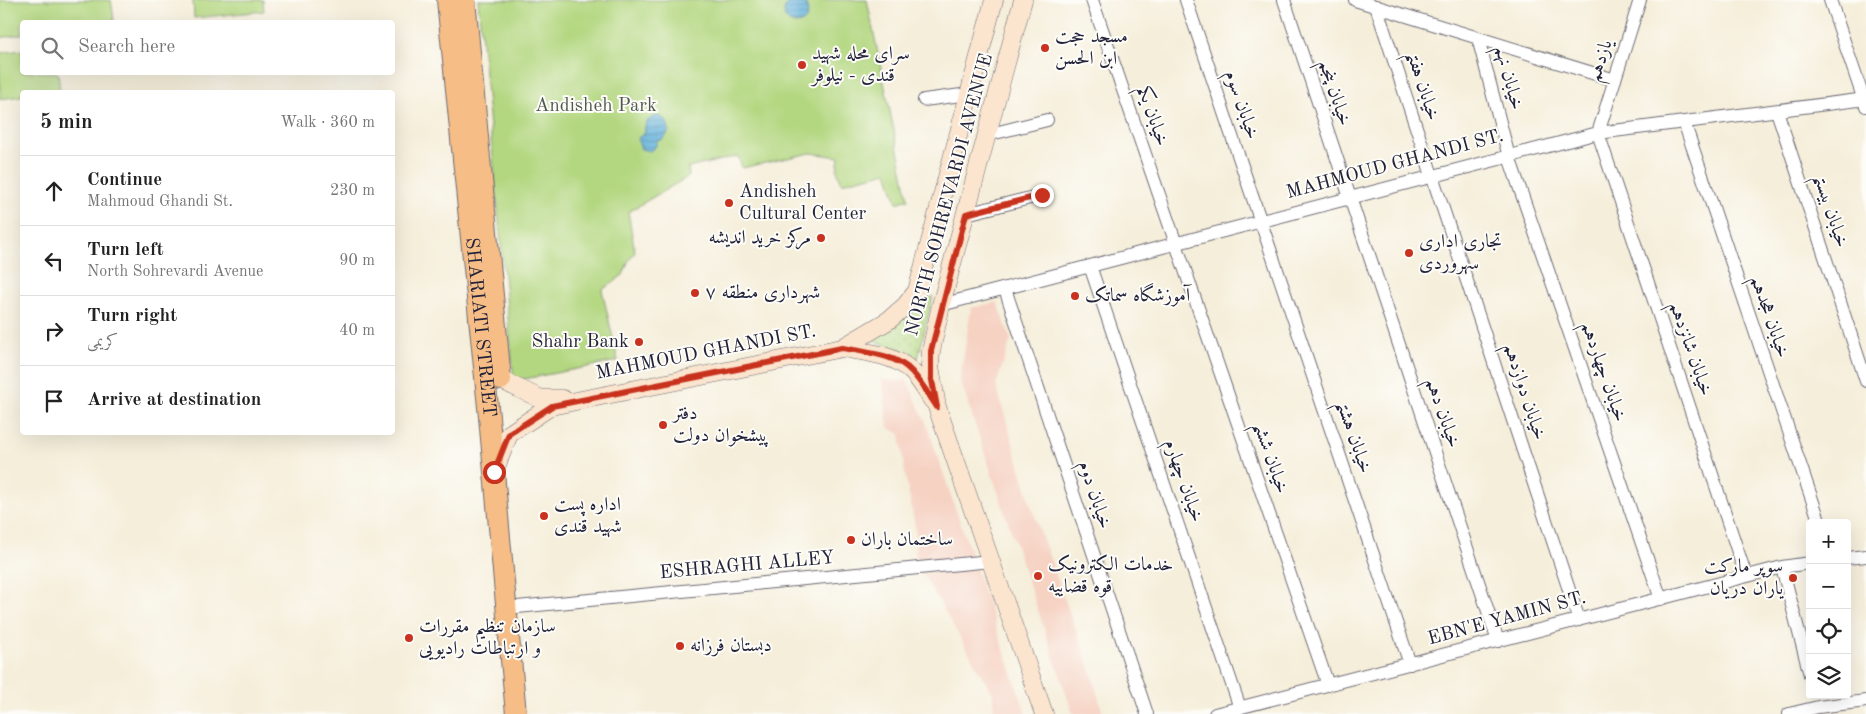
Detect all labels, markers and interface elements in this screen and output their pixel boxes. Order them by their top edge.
search box [20,20,395,75]
place label: مسجد حجت ابن الحسن [1055,28,1128,71]
icon: search [38,34,66,62]
street label: یازدهم [1585,36,1624,86]
text: Search here [78,38,175,57]
marker: مسجد حجت ابن الحسن [1039,42,1051,54]
street label: خیابان نهم [1484,44,1526,114]
place label: سرای محله شهید قندی - نیلوفر [810,45,910,87]
street label: خیابان هفتم [1394,49,1442,126]
street label: NORTH SOHREVARDI AVENUE [903,52,997,338]
street label: خیابان پنجم [1308,58,1354,131]
marker: سرای محله شهید قندی - نیلوفر [796,59,808,71]
street label: خیابان سوم [1216,68,1262,144]
street label: خیابان یکم [1127,83,1173,151]
park label: Andisheh Park [535,97,657,116]
text: 5 min [40,112,93,133]
text: Walk · 360 m [280,115,375,131]
street label: MAHMOUD GHANDI ST. [1284,127,1506,203]
text: Continue [87,171,162,190]
street label: خیابان بیستم [1802,172,1851,253]
icon: ahead [40,177,68,205]
text: 230 m [330,183,375,199]
place label: Andisheh Cultural Center [739,183,867,224]
route end [1031,184,1054,207]
text: Mahmoud Ghandi St. [87,194,233,210]
marker: Andisheh Cultural Center [723,197,735,209]
place label: مرکز خرید اندیشه [708,227,811,250]
marker: مرکز خرید اندیشه [815,232,827,244]
place label: تجاری اداری سهروردی [1419,232,1502,275]
street label: SHARIATI STREET [461,237,498,418]
text: Turn left [87,241,164,260]
icon: left [40,247,68,275]
marker: تجاری اداری سهروردی [1403,247,1415,259]
text: 90 m [339,253,375,269]
text: North Sohrevardi Avenue [87,264,263,280]
street label: خیابان هجدهم [1740,274,1792,363]
place label: آموزشگاه سماتک [1085,282,1192,307]
place label: شهرداری منطقه ۷ [705,284,820,304]
marker: شهرداری منطقه ۷ [689,287,701,299]
marker: آموزشگاه سماتک [1069,290,1081,302]
street label: خیابان شانزدهم [1658,300,1715,401]
text: Turn right [87,307,177,326]
icon: right [40,317,68,345]
street label: خیابان چهاردهم [1570,320,1629,427]
street label: MAHMOUD GHANDI ST. [594,322,818,384]
text: 40 m [339,323,375,339]
place label: Shahr Bank [531,333,629,352]
text: کریمی [87,334,118,350]
marker: Shahr Bank [633,336,645,348]
street label: خیابان دوازدهم [1493,341,1549,445]
street label: خیابان دهم [1415,376,1463,453]
icon: arrive [40,387,68,415]
text: Arrive at destination [87,391,261,410]
street label: خیابان هشتم [1324,398,1374,478]
place label: دفتر پیشخوان دولت [671,405,769,447]
marker: دفتر پیشخوان دولت [657,419,669,431]
street label: خیابان ششم [1241,420,1291,499]
street label: خیابان چهارم [1155,437,1206,526]
street label: خیابان دوم [1069,459,1114,533]
route start [483,461,506,484]
place label: اداره پست شهید قندی [554,496,622,538]
marker: اداره پست شهید قندی [538,510,550,522]
map controls [1806,519,1851,699]
button: + [1806,519,1851,564]
place label: ساختمان باران [861,531,953,550]
marker: ساختمان باران [845,534,857,546]
street label: ESHRAGHI ALLEY [659,549,835,583]
place label: خدمات الکترونیک قوه قضاییه [1048,554,1173,598]
place label: سوپر مارکت یاران دریان [1704,557,1784,600]
button: − [1806,564,1851,609]
marker: خدمات الکترونیک قوه قضاییه [1032,570,1044,582]
marker: سوپر مارکت یاران دریان [1787,572,1799,584]
street label: EBN'E YAMIN ST. [1426,589,1588,649]
button: locate [1806,609,1851,654]
place label: سازمان تنظیم مقررات و ارتباطات رادیویی [419,618,556,661]
marker: سازمان تنظیم مقررات و ارتباطات رادیویی [403,632,415,644]
place label: دبستان فرزانه [690,637,772,657]
marker: دبستان فرزانه [674,640,686,652]
button: layers [1806,654,1851,699]

